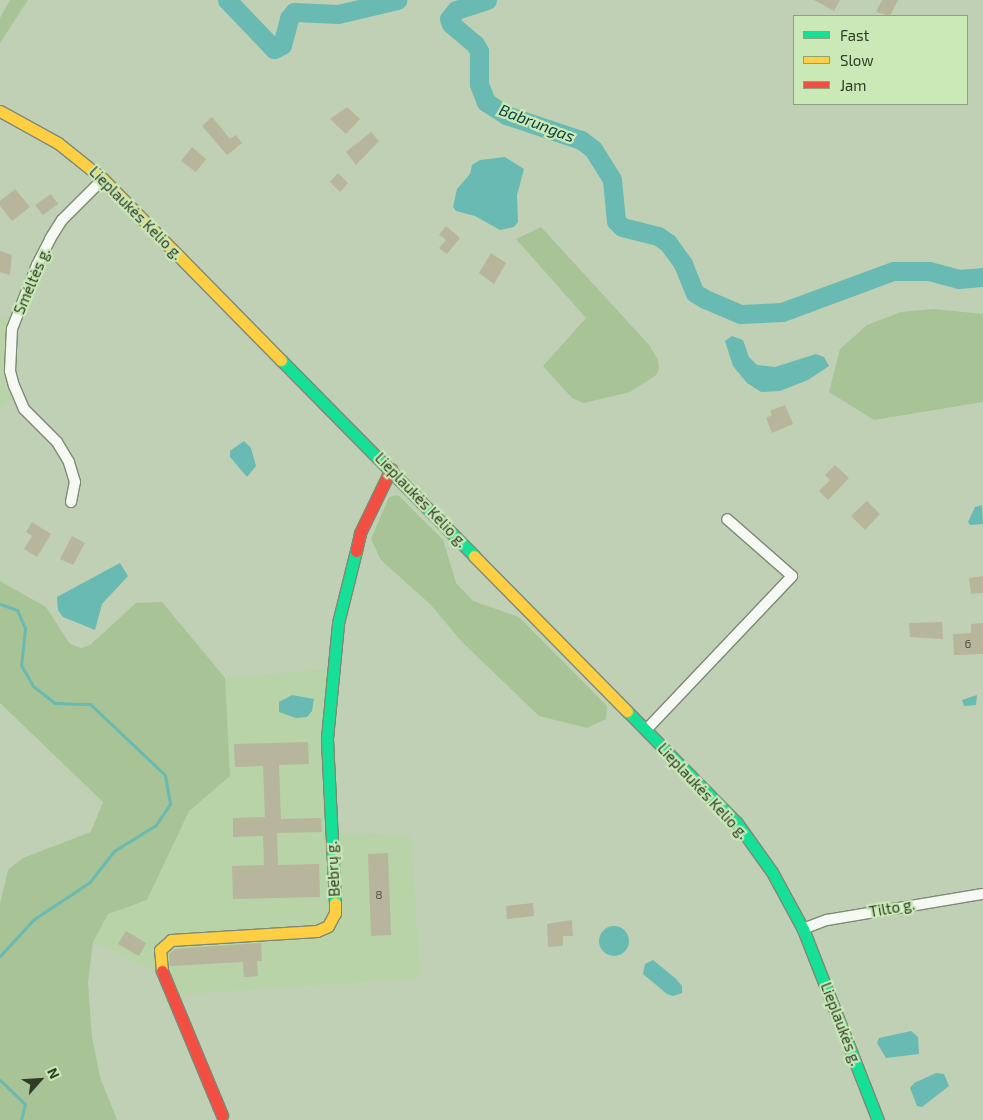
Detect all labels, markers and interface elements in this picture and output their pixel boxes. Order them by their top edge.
legend [793,15,968,105]
text: Fast [840,26,869,44]
text: Slow [840,51,874,69]
text: Jam [840,76,866,94]
water label: Babrungas [497,100,577,146]
street label: Lieplaukės Kelio g. [86,163,186,263]
street label: Smėltės g. [10,245,54,317]
street label: Lieplaukės Kelio g. [371,449,471,551]
house number: 6 [965,637,971,651]
street label: Lieplaukės Kelio g. [654,739,752,843]
street label: Bebrų g. [323,841,343,897]
house number: 8 [375,888,383,902]
street label: Tilto g. [868,895,916,921]
street label: Lieplaukės g. [817,980,865,1068]
north arrow [15,1055,65,1105]
text: N [44,1065,64,1081]

